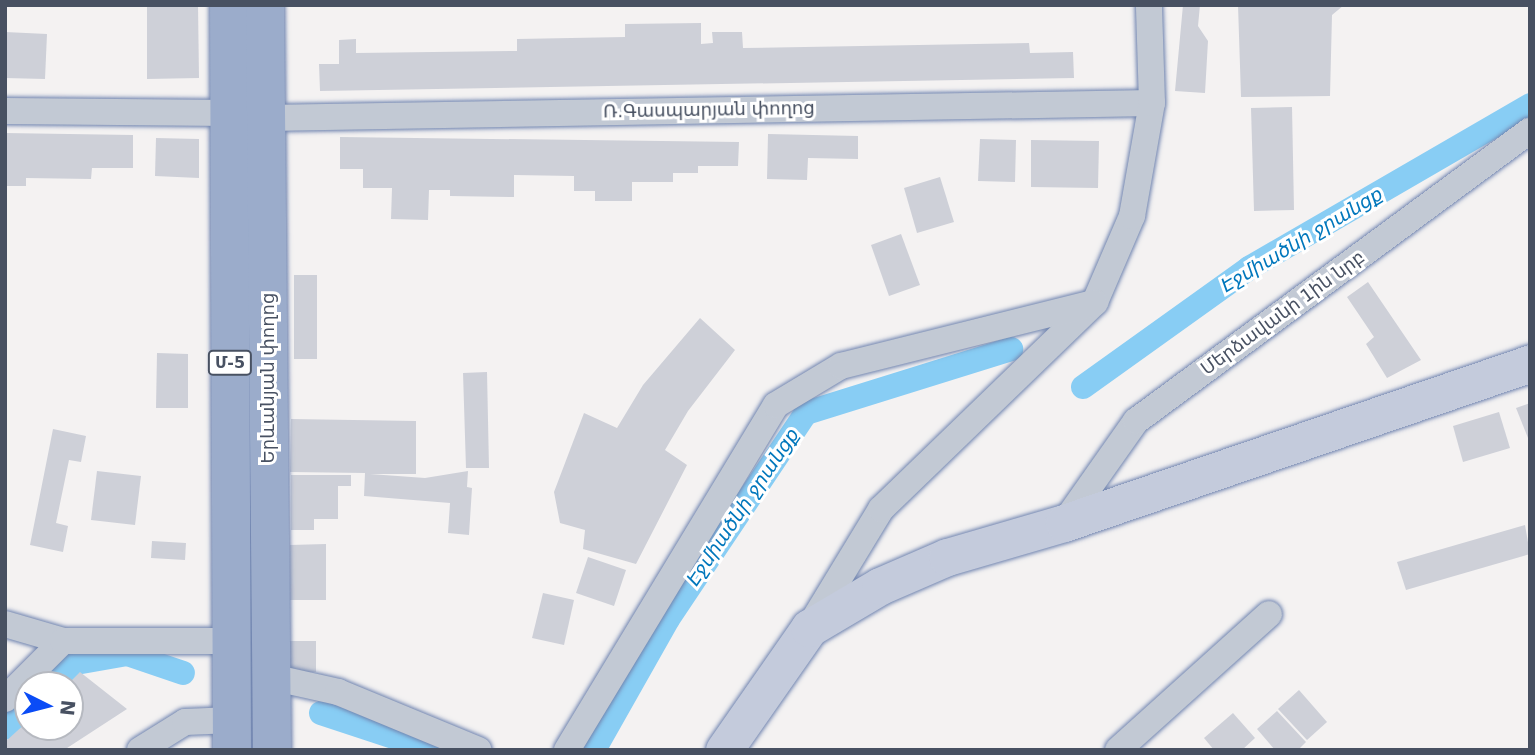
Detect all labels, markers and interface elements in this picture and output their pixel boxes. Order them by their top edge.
street label: Ռ.Գասպարյան փողոց [603,97,815,123]
water label: Էջմիածնի ջրանցք [1217,183,1387,297]
street label: Մերձավանի 1ին նրբ [1197,246,1369,380]
street label: Երևանյան փողոց [257,293,279,463]
road number: Մ-5 [207,350,253,376]
water label: Էջմիածնի ջրանցք [682,424,804,590]
north arrow [14,671,84,741]
text: N [56,699,80,717]

